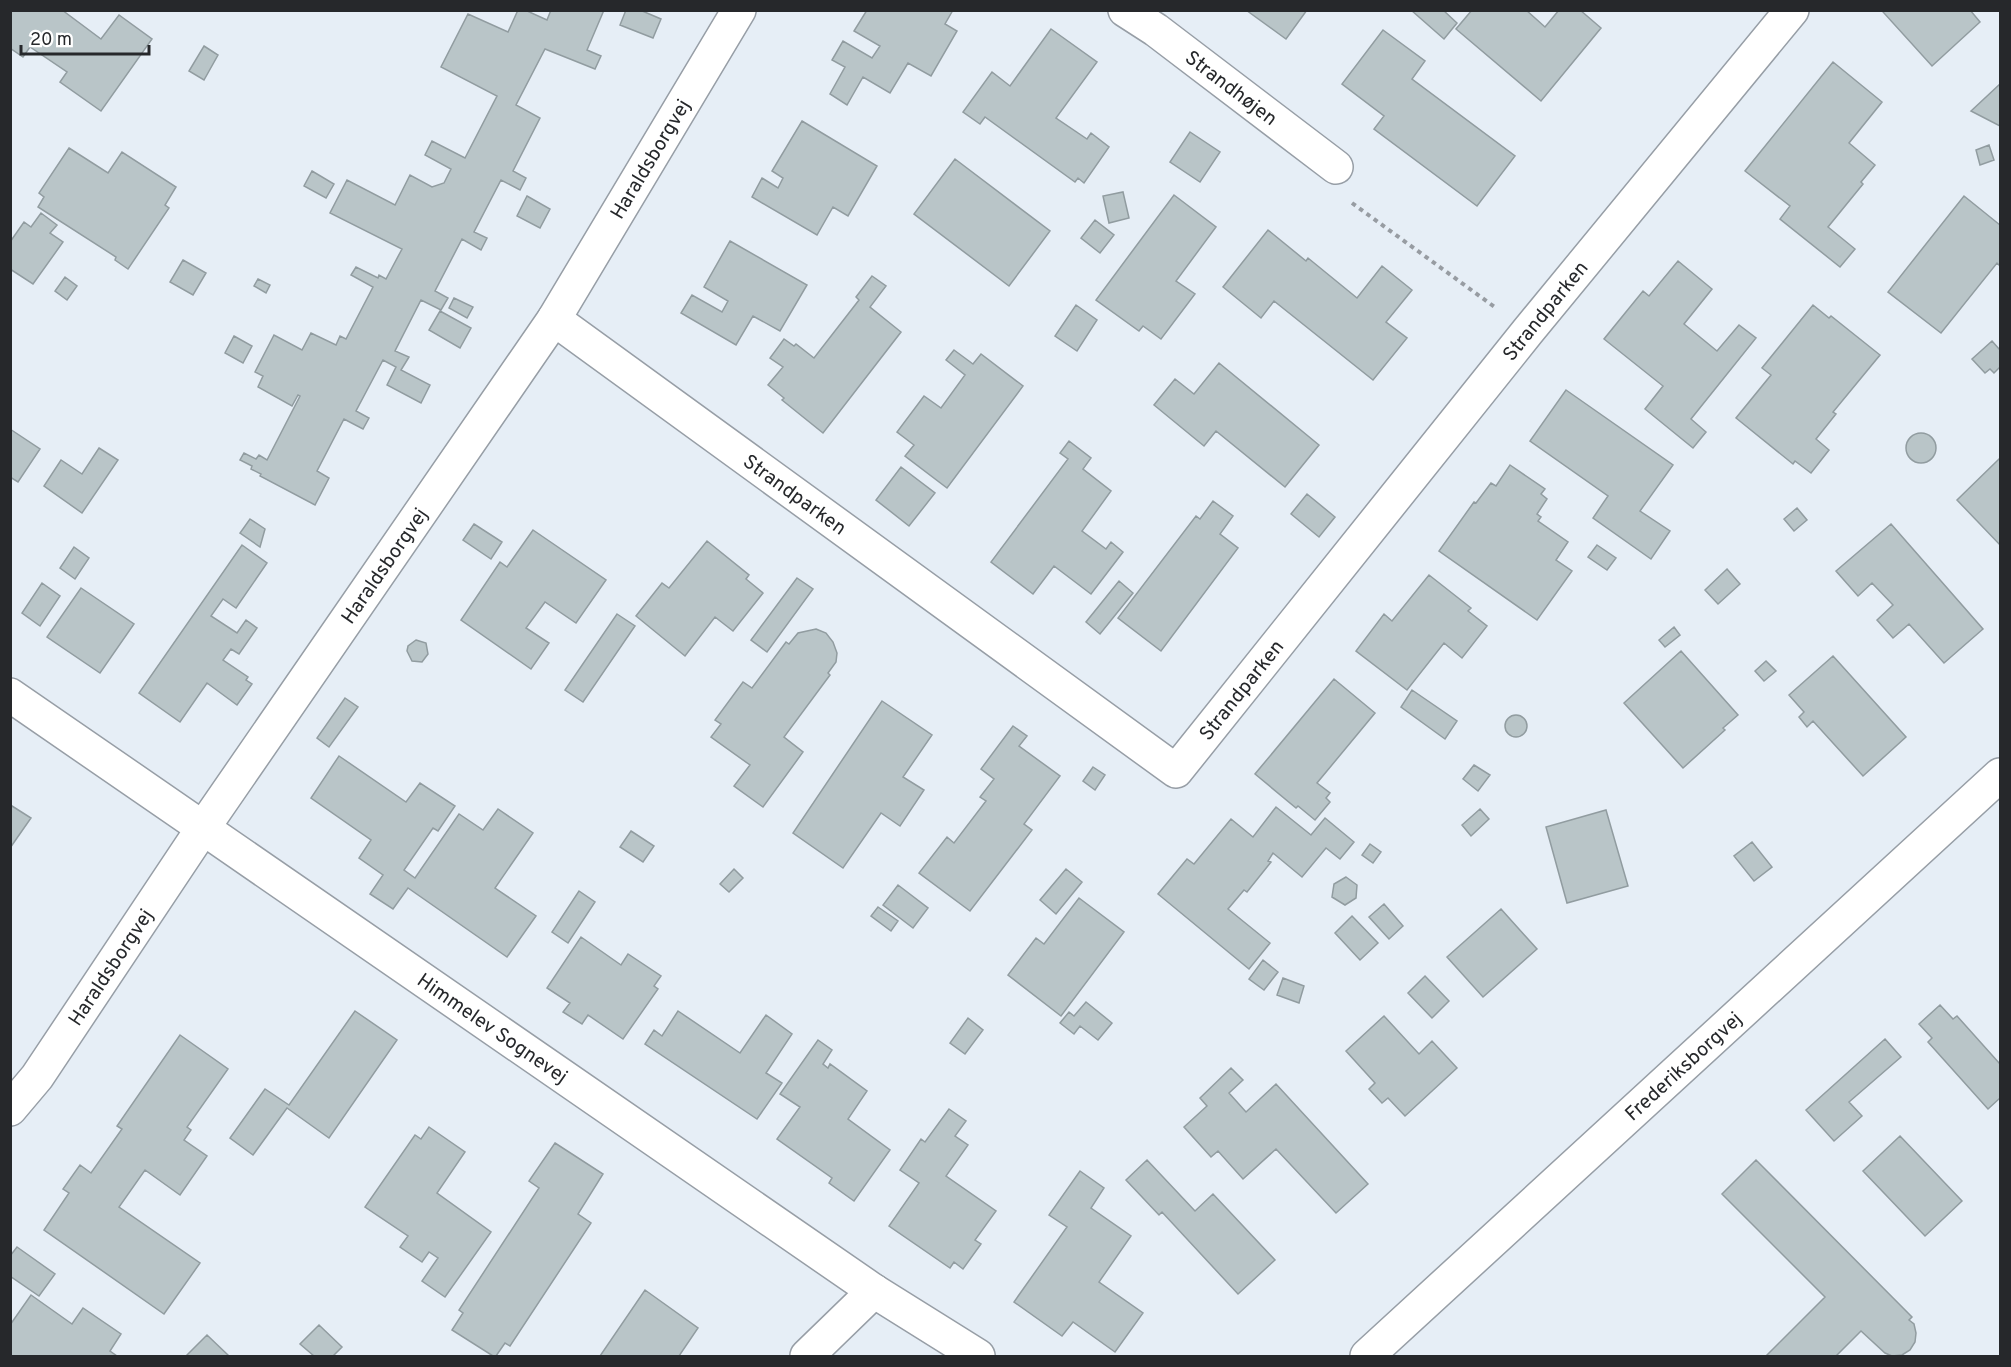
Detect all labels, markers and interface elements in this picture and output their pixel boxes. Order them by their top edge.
scale bar [21,18,148,56]
text: 20 m [30,29,72,52]
street label: Strandhøjen [1179,46,1282,133]
street label: Haraldsborgvej [606,95,697,225]
street label: Strandparken [1498,256,1595,367]
street label: Strandparken [737,449,851,542]
street label: Haraldsborgvej [337,504,435,630]
street label: Strandparken [1194,635,1291,747]
street label: Haraldsborgvej [64,905,160,1032]
street label: Himmelev Sognevej [411,968,572,1091]
street label: Frederiksborgvej [1620,1007,1749,1128]

